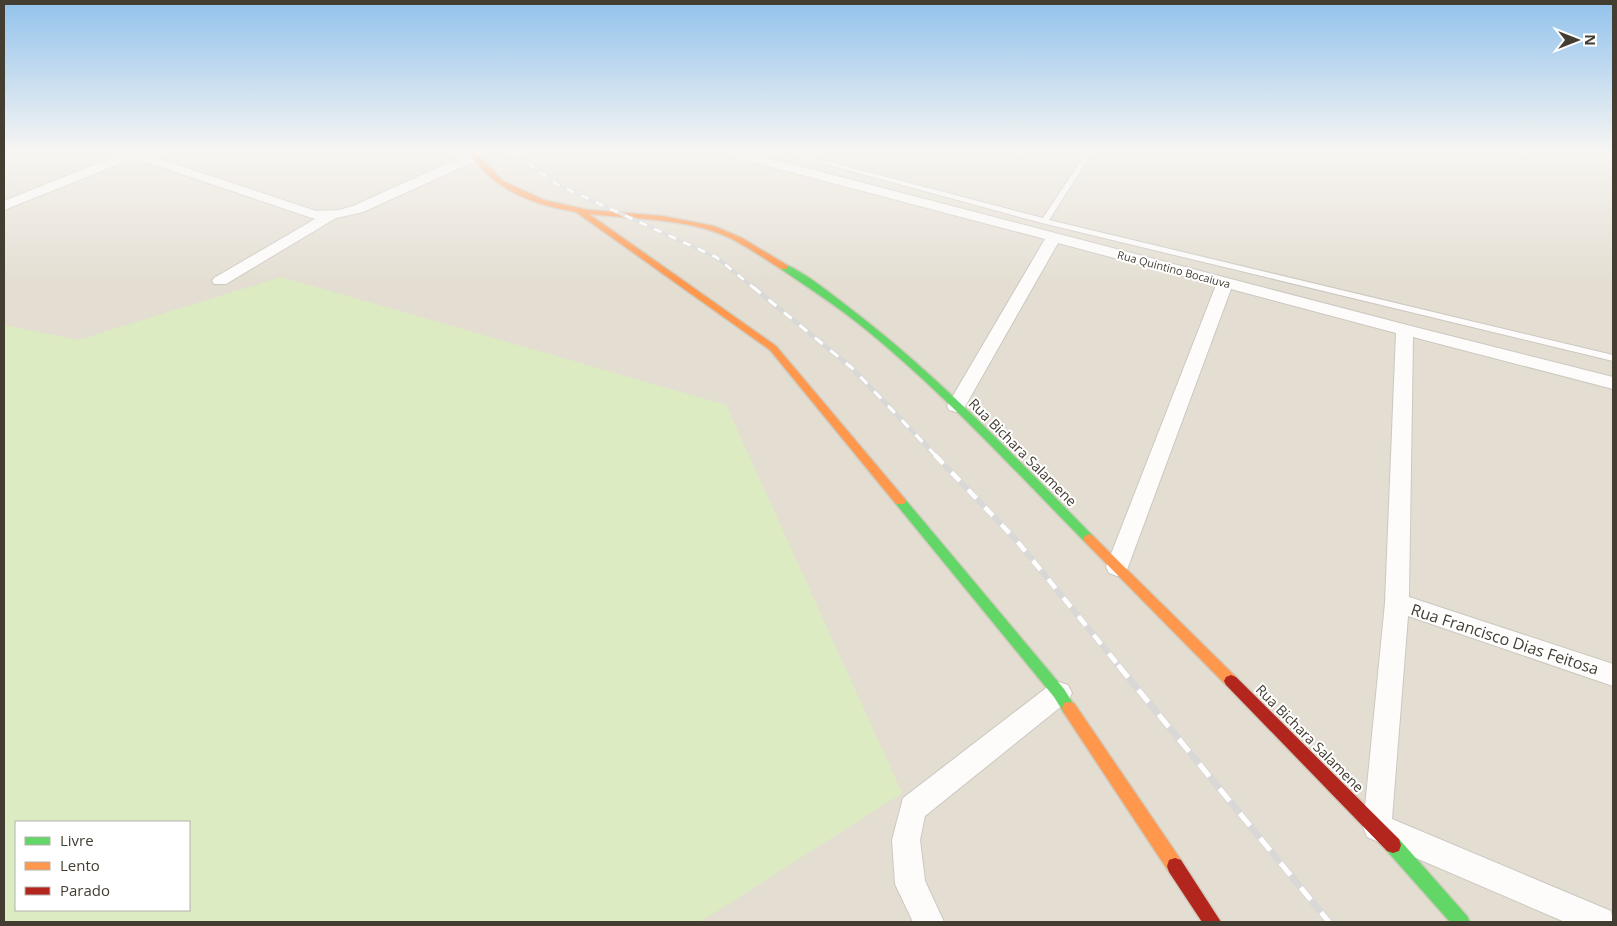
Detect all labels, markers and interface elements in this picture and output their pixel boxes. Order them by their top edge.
north arrow [1552,15,1602,65]
text: N [1581,34,1600,46]
street label: Rua Quintino Bocaiuva [1116,247,1232,291]
street label: Rua Bichara Salamene [965,394,1081,510]
street label: Rua Francisco Dias Feitosa [1408,598,1602,680]
street label: Rua Bichara Salamene [1252,680,1368,796]
legend [15,821,190,911]
text: Livre [60,830,94,850]
text: Lento [60,855,100,875]
text: Parado [60,880,110,900]

